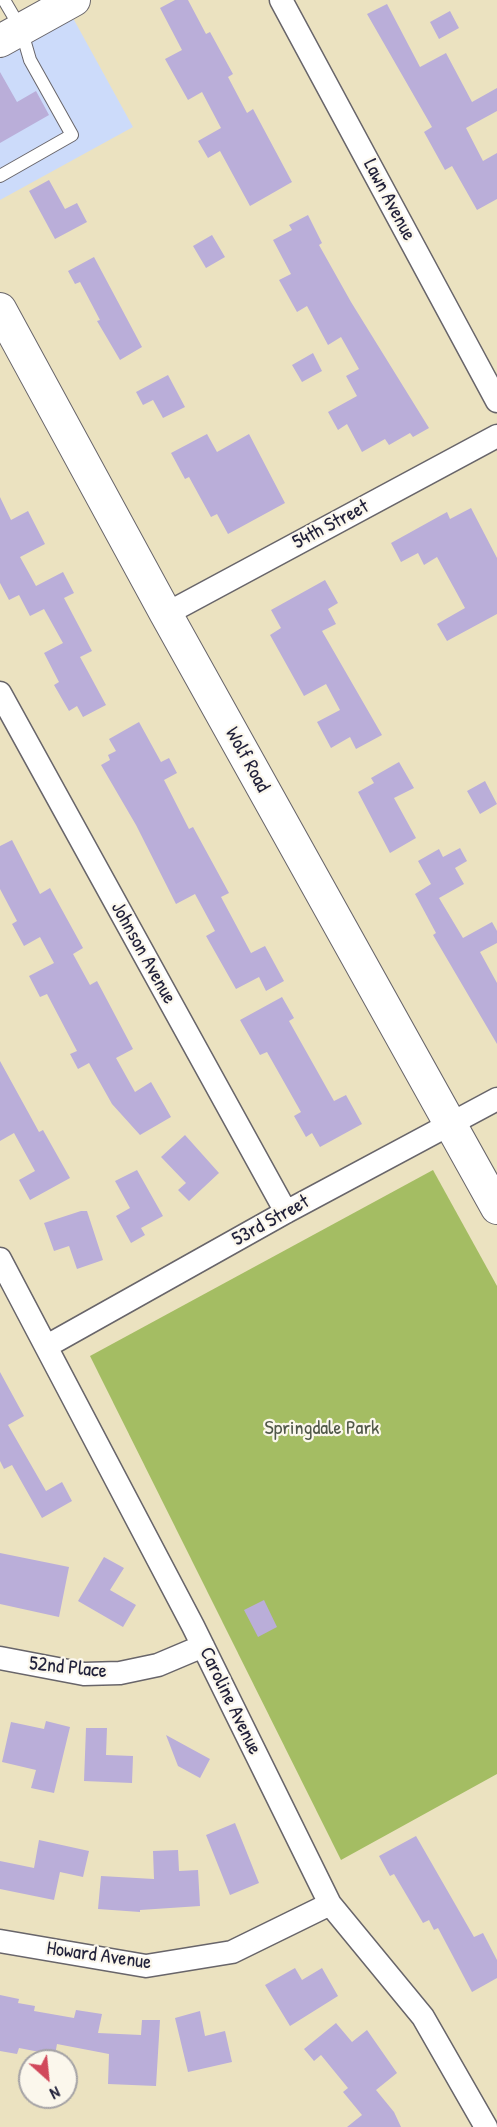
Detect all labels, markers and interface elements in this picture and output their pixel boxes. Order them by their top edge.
street label: Lawn Avenue [358,155,420,245]
street label: 54th Street [289,495,373,555]
street label: Wolf Road [219,723,275,797]
street label: Johnson Avenue [105,898,181,1008]
street label: 53rd Street [228,1190,314,1252]
park label: Springdale Park [265,1417,379,1441]
street label: Caroline Avenue [194,1643,266,1759]
street label: 52nd Place [28,1652,108,1684]
street label: Howard Avenue [45,1937,153,1975]
north arrow [18,2049,78,2109]
text: N [46,2082,64,2105]

